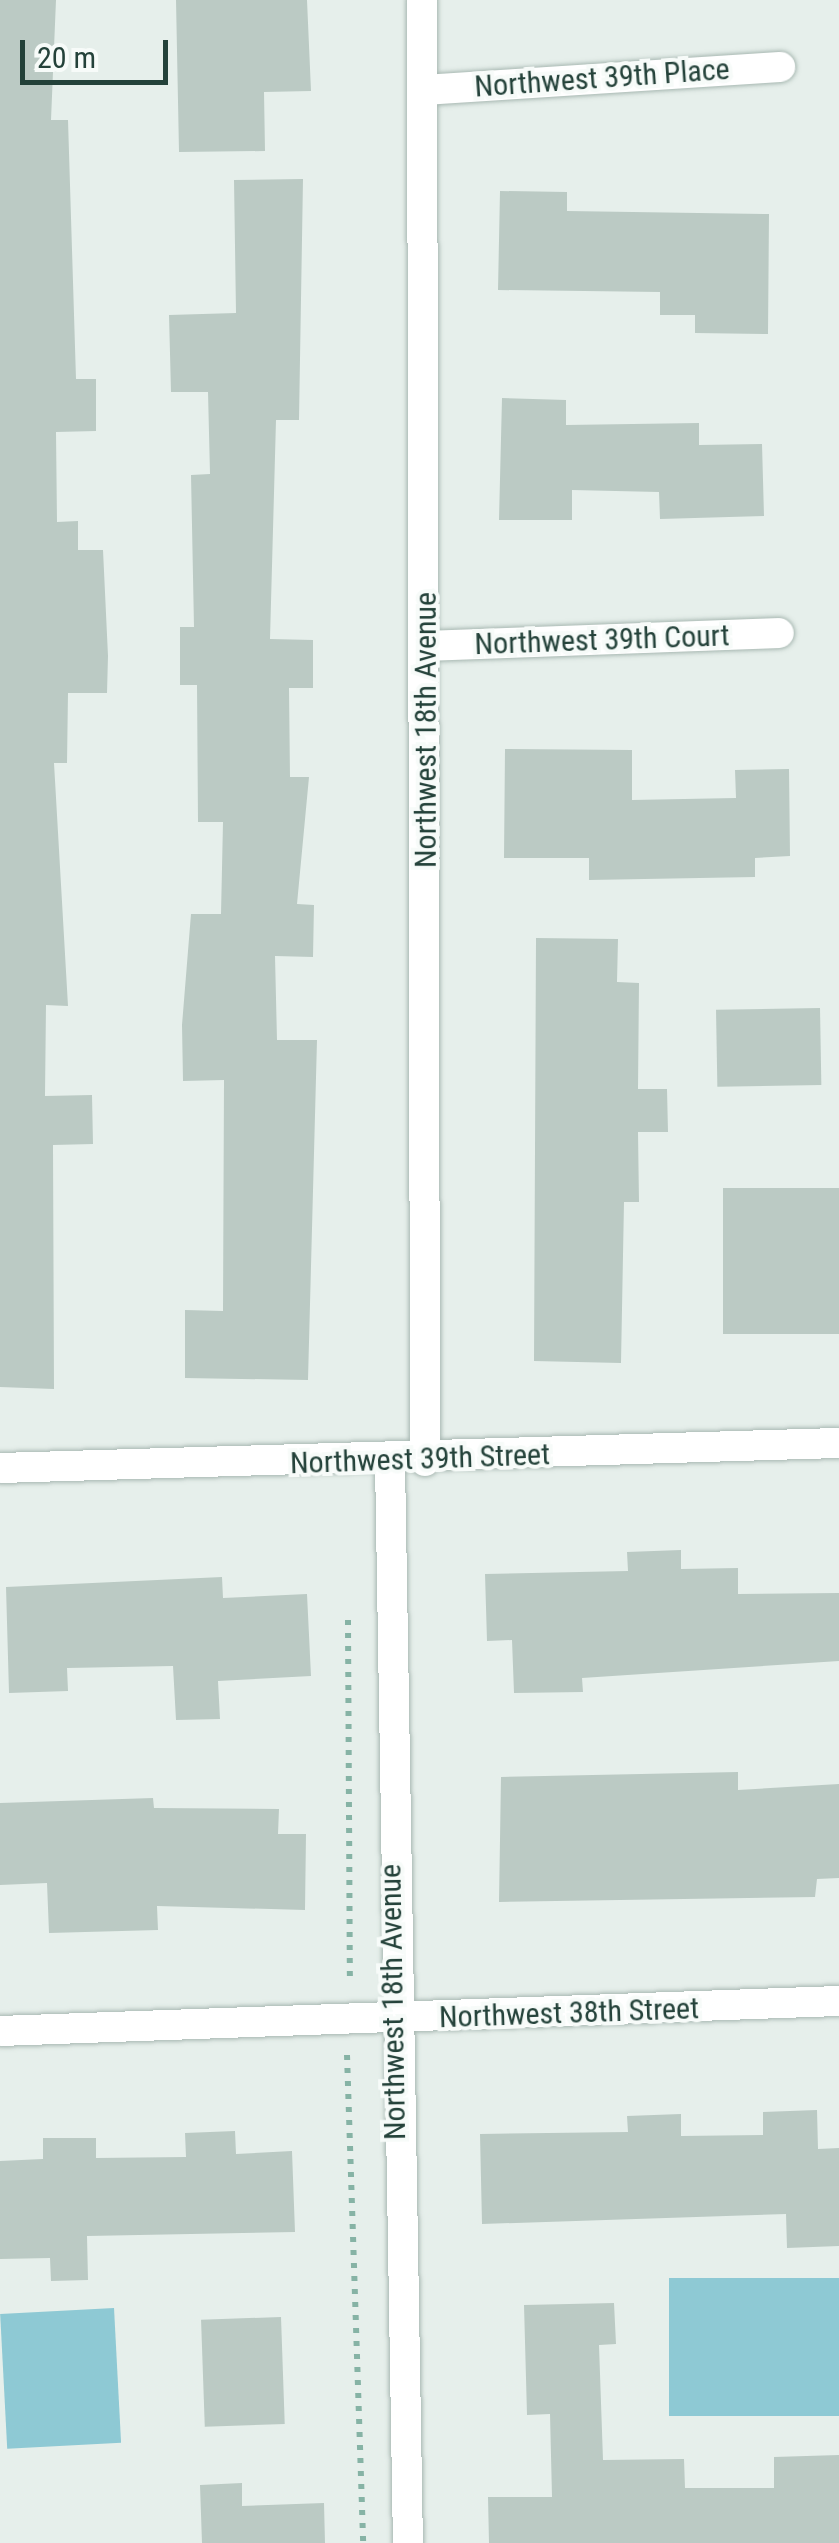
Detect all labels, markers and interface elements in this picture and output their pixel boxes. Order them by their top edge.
scale bar [25,20,172,82]
text: 20 m [37,40,96,75]
street label: Northwest 39th Place [473,51,731,105]
street label: Northwest 18th Avenue [408,592,444,868]
street label: Northwest 39th Court [474,618,730,662]
street label: Northwest 39th Street [289,1436,551,1482]
street label: Northwest 18th Avenue [373,1864,413,2140]
street label: Northwest 38th Street [438,1990,700,2036]

